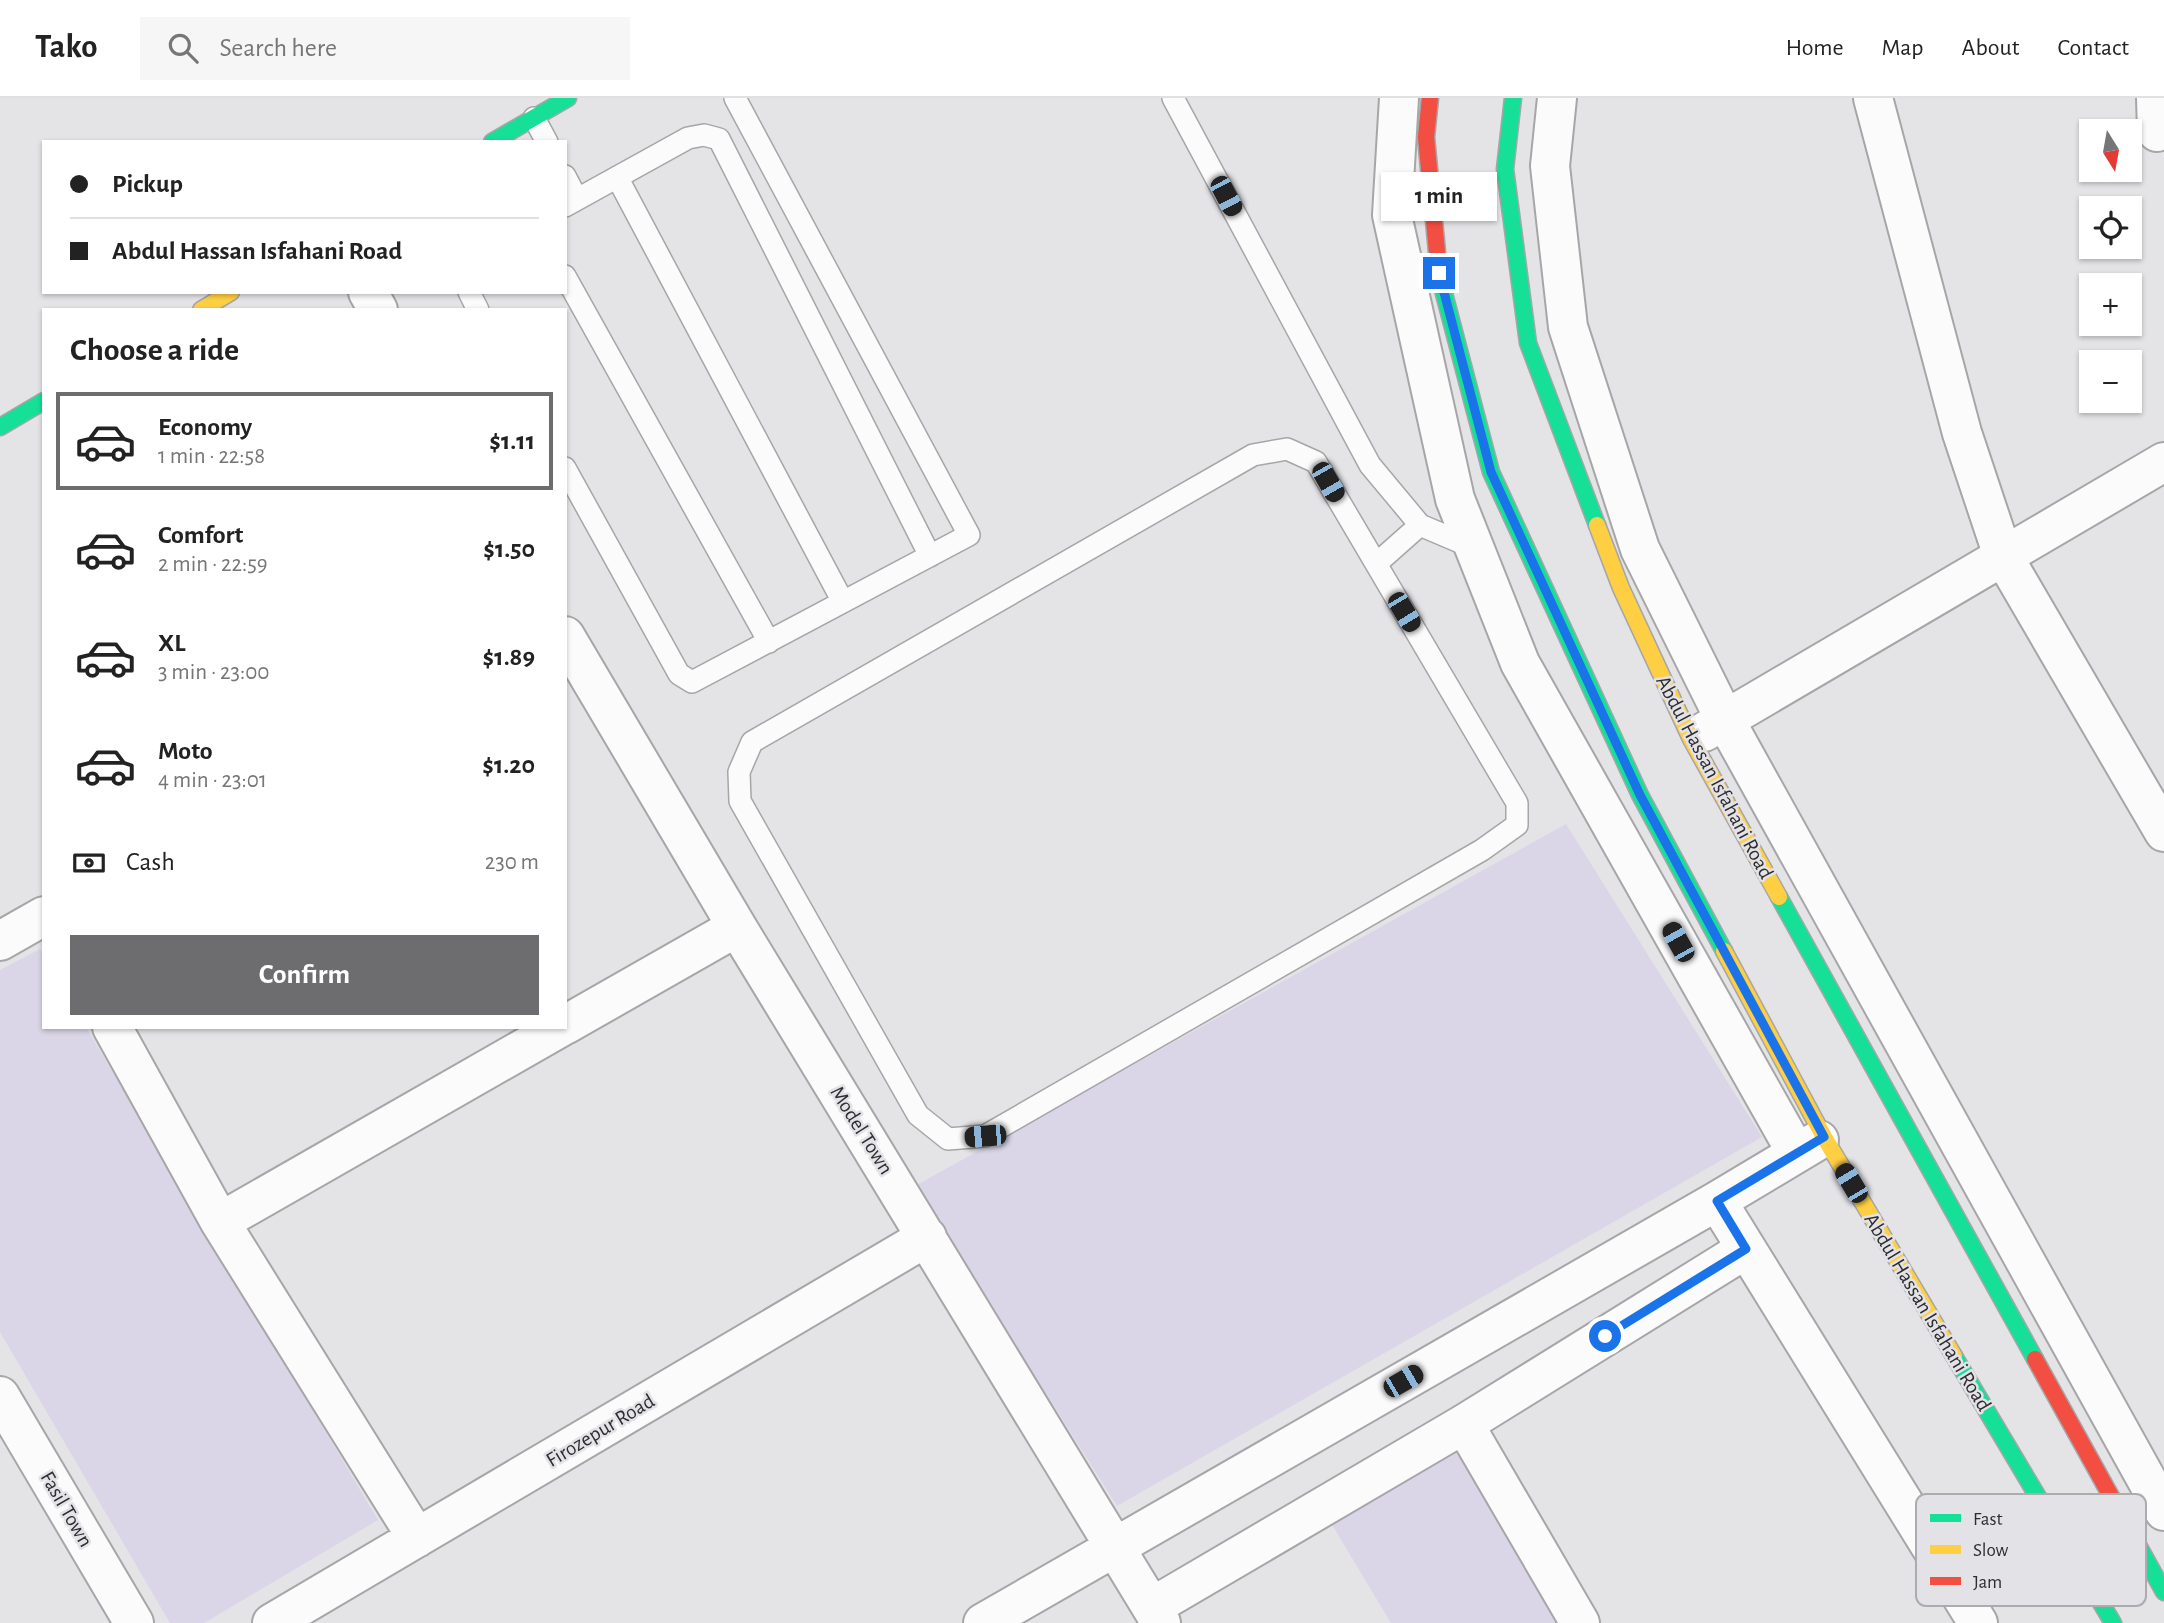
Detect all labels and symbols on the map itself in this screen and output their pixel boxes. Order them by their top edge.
north arrow [2079,119,2142,182]
callout: 1 min [1381,172,1497,220]
car [1207,173,1246,219]
route end [1423,257,1455,289]
car [1309,459,1348,505]
car [1385,589,1424,635]
street label: Abdul Hassan Isfahani Road [1652,672,1777,882]
car [1659,919,1698,965]
street label: Model Town [826,1082,897,1178]
car [964,1124,1007,1148]
car [1832,1160,1871,1206]
street label: Abdul Hassan Isfahani Road [1860,1210,1995,1415]
route start [1589,1320,1621,1352]
car [1380,1361,1427,1401]
street label: Firozepur Road [542,1390,658,1471]
street label: Fasil Town [37,1468,97,1551]
legend [1916,1494,2146,1606]
text: Fast [1973,1510,2003,1529]
text: Slow [1973,1541,2009,1560]
text: Jam [1973,1573,2002,1592]

